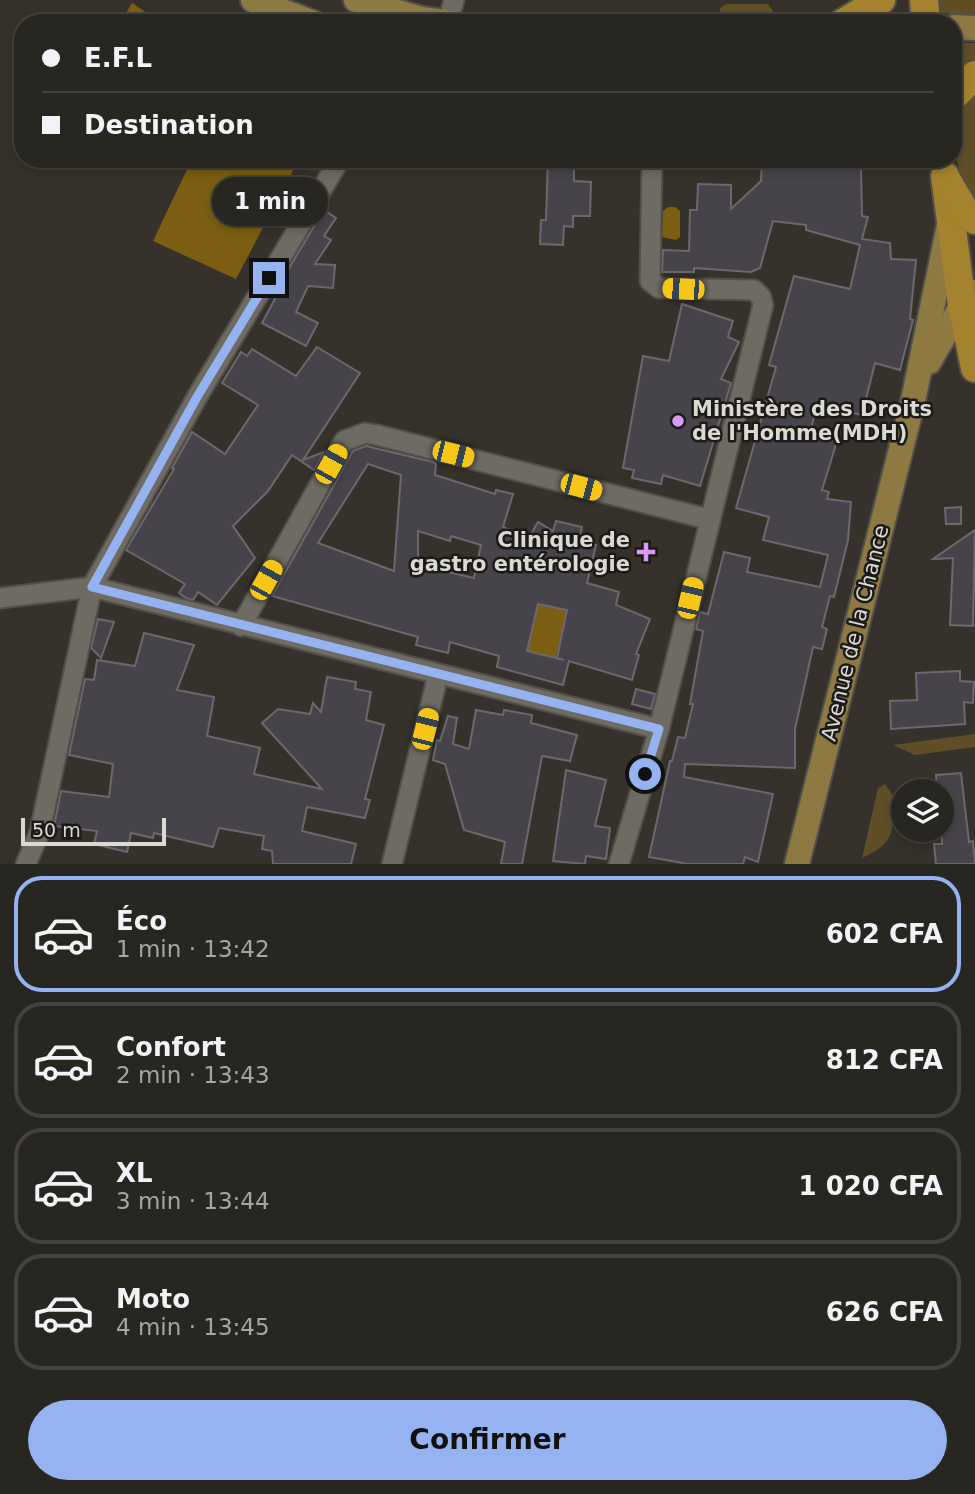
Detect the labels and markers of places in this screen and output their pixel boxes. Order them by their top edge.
place label: Ministère des Droits de l'Homme(MDH) [692,397,932,445]
marker: Ministère des Droits de l'Homme(MDH) [670,413,686,429]
place label: Clinique de gastro entérologie [410,528,630,576]
marker: Clinique de gastro entérologie [636,542,656,562]

